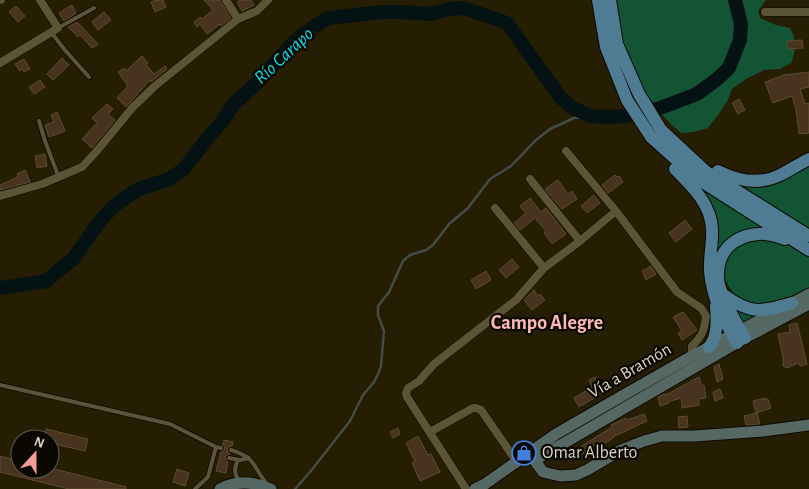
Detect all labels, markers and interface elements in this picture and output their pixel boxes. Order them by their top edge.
water label: Río Carapo [251,24,317,88]
district label: Campo Alegre [491,313,603,333]
street label: Vía a Bramón [585,340,675,402]
north arrow [10,429,60,479]
text: N [32,435,46,451]
shop icon: Omar Alberto [511,440,537,466]
place label: Omar Alberto [542,444,637,462]

